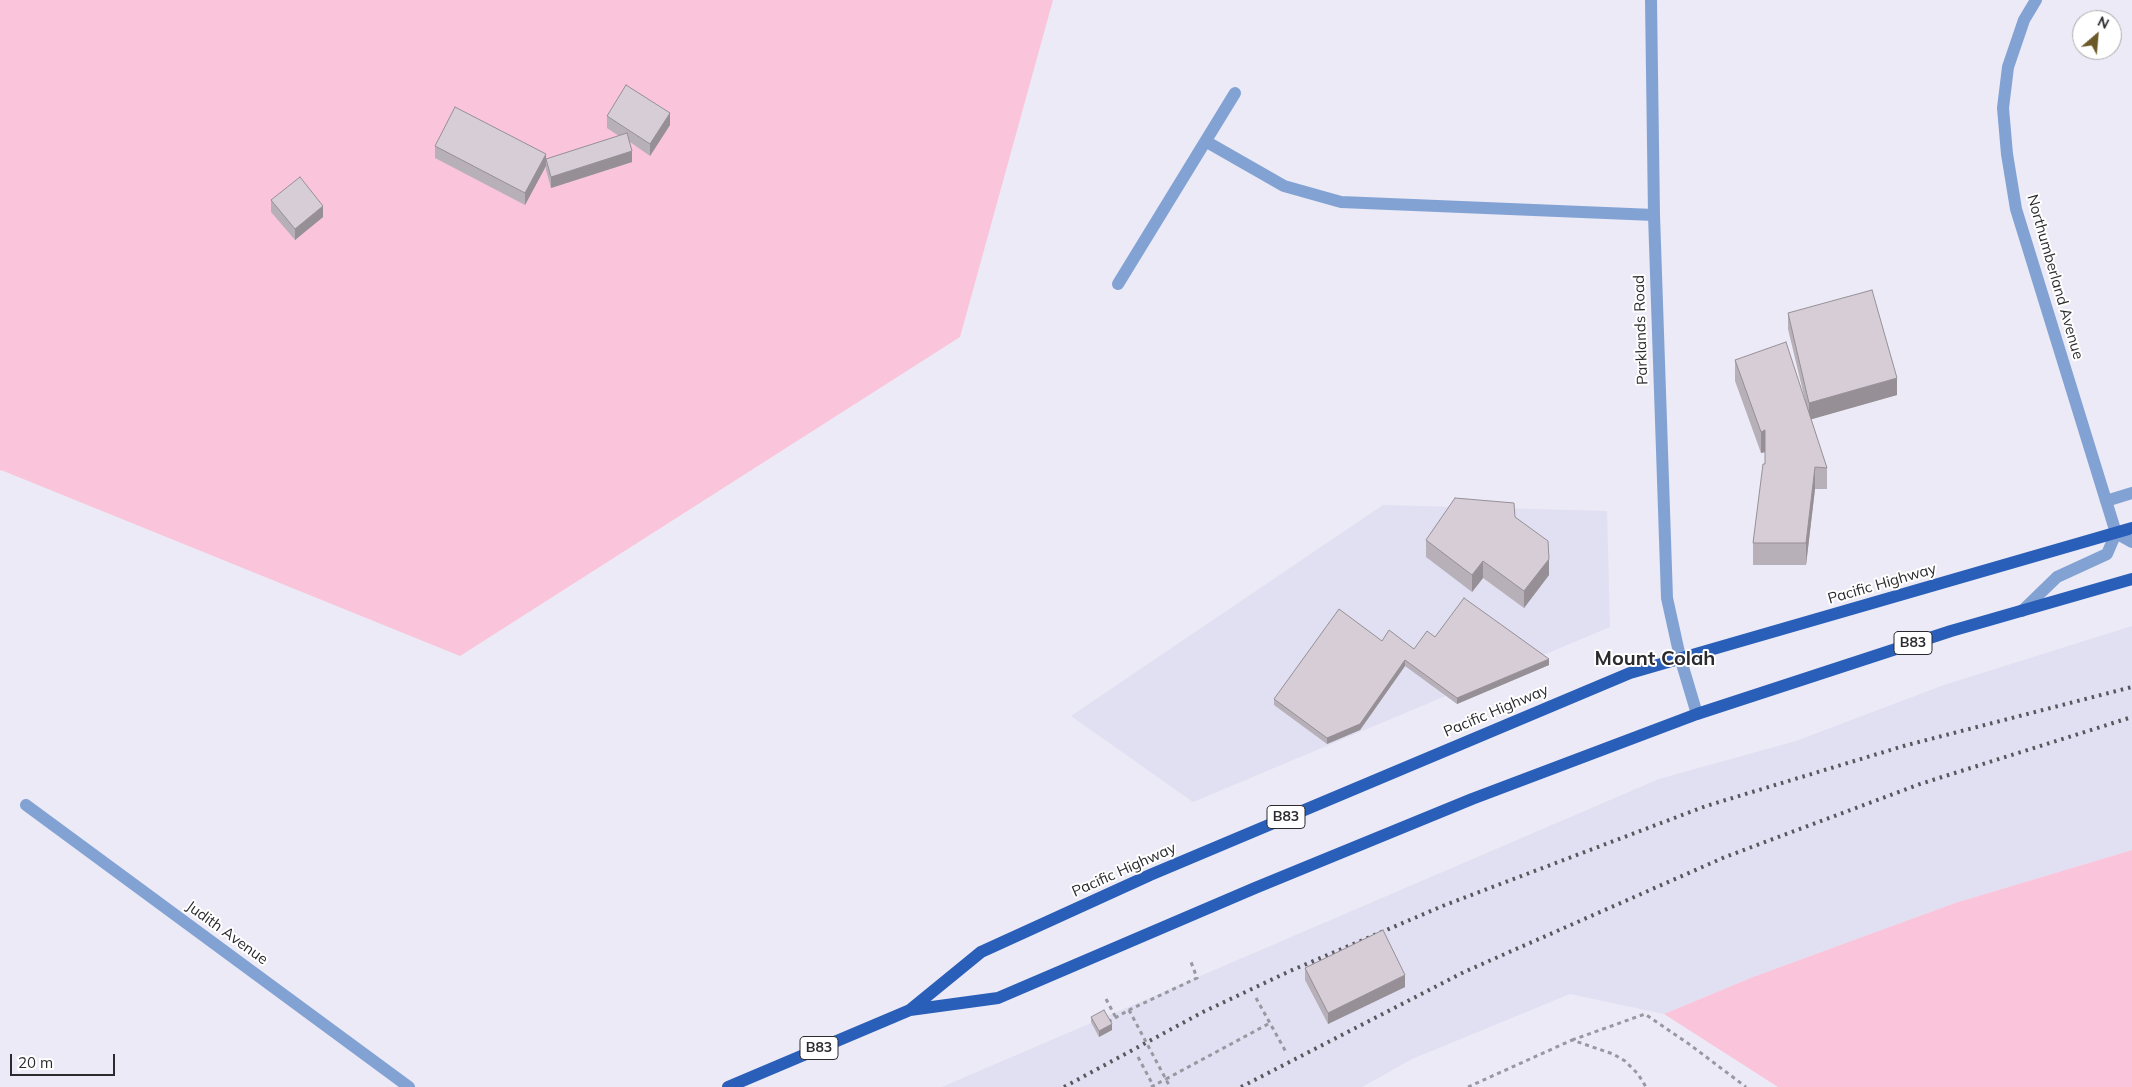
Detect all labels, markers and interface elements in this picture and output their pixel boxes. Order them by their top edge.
north arrow [2072,10,2122,60]
text: N [2095,12,2112,33]
street label: Northumberland Avenue [2023,193,2087,361]
street label: Parklands Road [1630,275,1652,385]
street label: Pacific Highway [1826,560,1938,608]
road number: B83 [1894,632,1932,654]
district label: Mount Colah [1595,647,1715,671]
street label: Pacific Highway [1441,681,1551,741]
road number: B83 [1267,806,1305,829]
street label: Pacific Highway [1069,839,1179,901]
street label: Judith Avenue [183,897,271,969]
road number: B83 [800,1036,838,1060]
scale bar [12,1044,118,1076]
text: 20 m [18,1053,53,1072]

